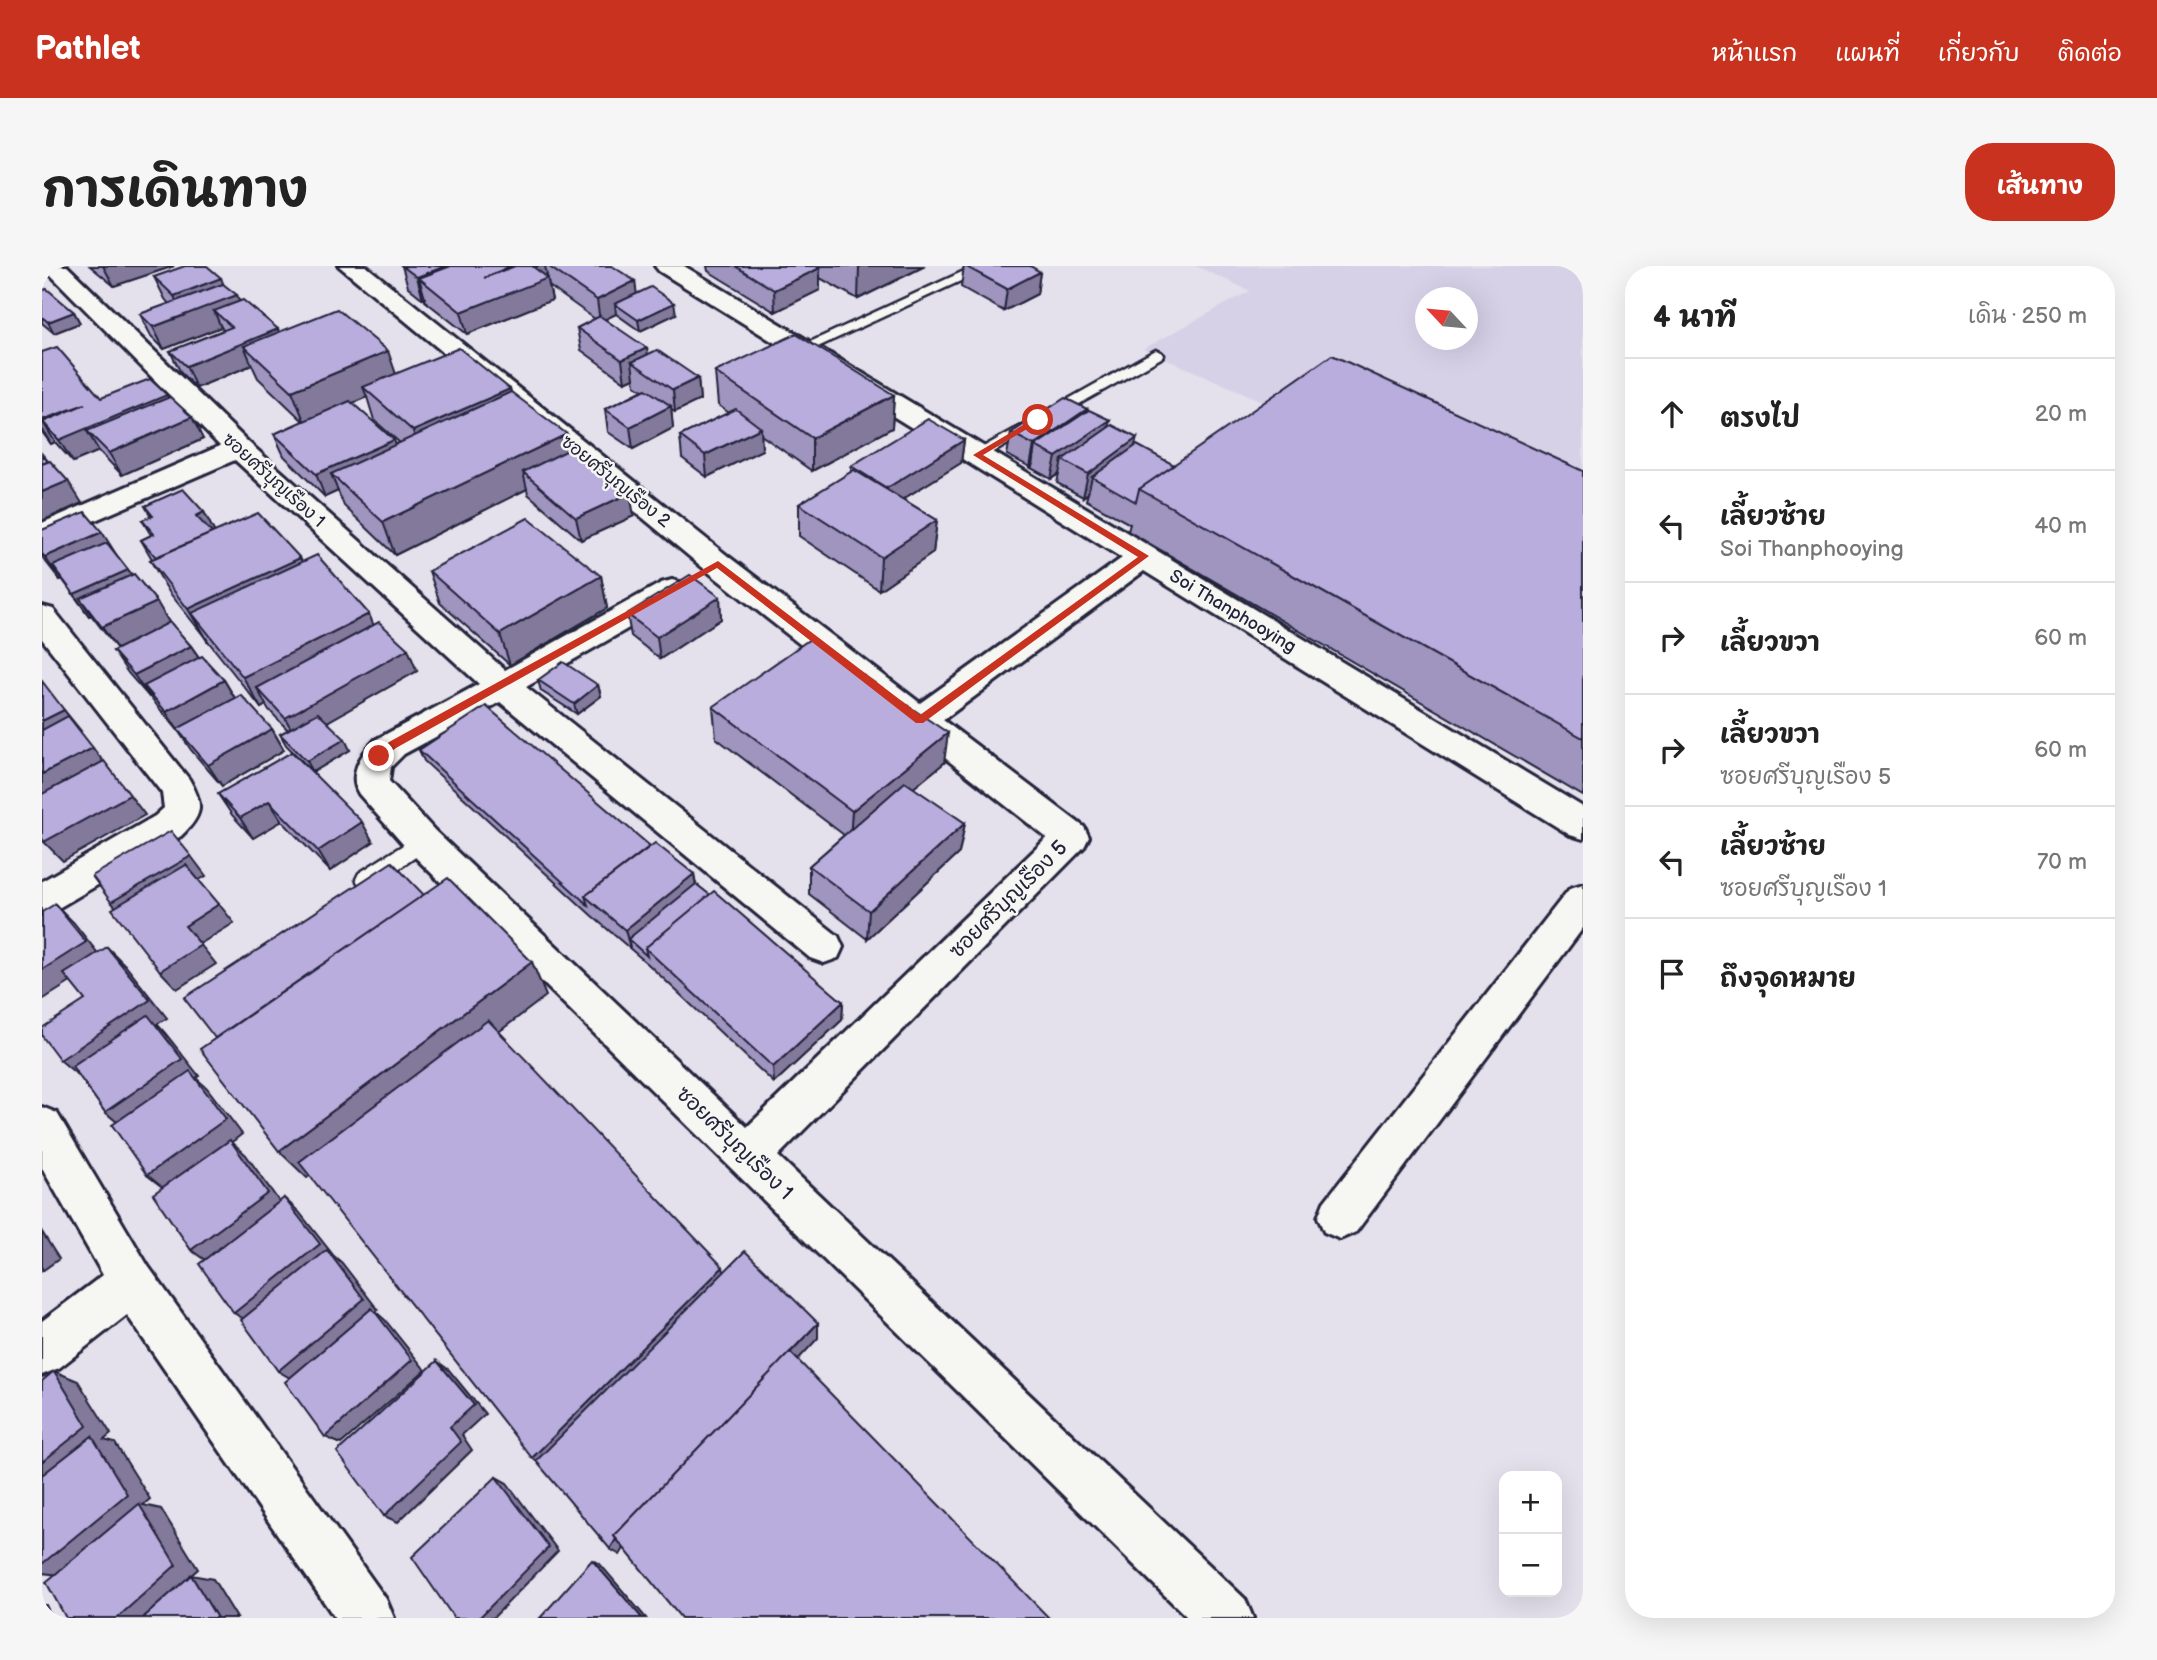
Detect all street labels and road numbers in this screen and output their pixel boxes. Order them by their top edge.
street label: ซอยศรีบุญเรือง 1 [216,427,331,534]
street label: ซอยศรีบุญเรือง 2 [555,429,676,534]
street label: Soi Thanphooying [1166,565,1300,657]
street label: ซอยศรีบุญเรือง 5 [944,835,1075,966]
street label: ซอยศรีบุญเรือง 1 [669,1081,798,1207]

